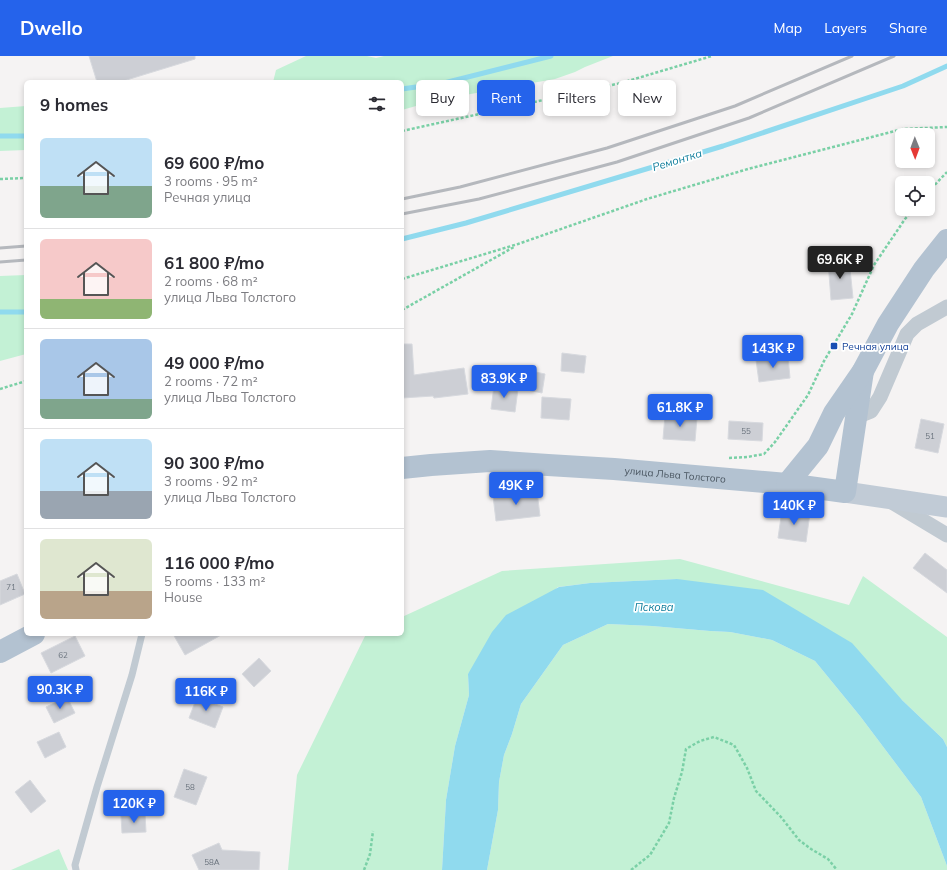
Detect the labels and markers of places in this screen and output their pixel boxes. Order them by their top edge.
pin: 69.6K ₽ [803,246,877,280]
pin: 143K ₽ [740,335,806,369]
place label: Речная улица [842,340,909,353]
marker: Речная улица [829,341,839,351]
pin: 83.9K ₽ [467,365,541,399]
pin: 61.8K ₽ [643,394,717,428]
pin: 49K ₽ [488,472,544,506]
pin: 140K ₽ [761,492,827,526]
pin: 90.3K ₽ [23,676,97,710]
pin: 116K ₽ [173,678,239,712]
pin: 120K ₽ [101,790,167,824]

